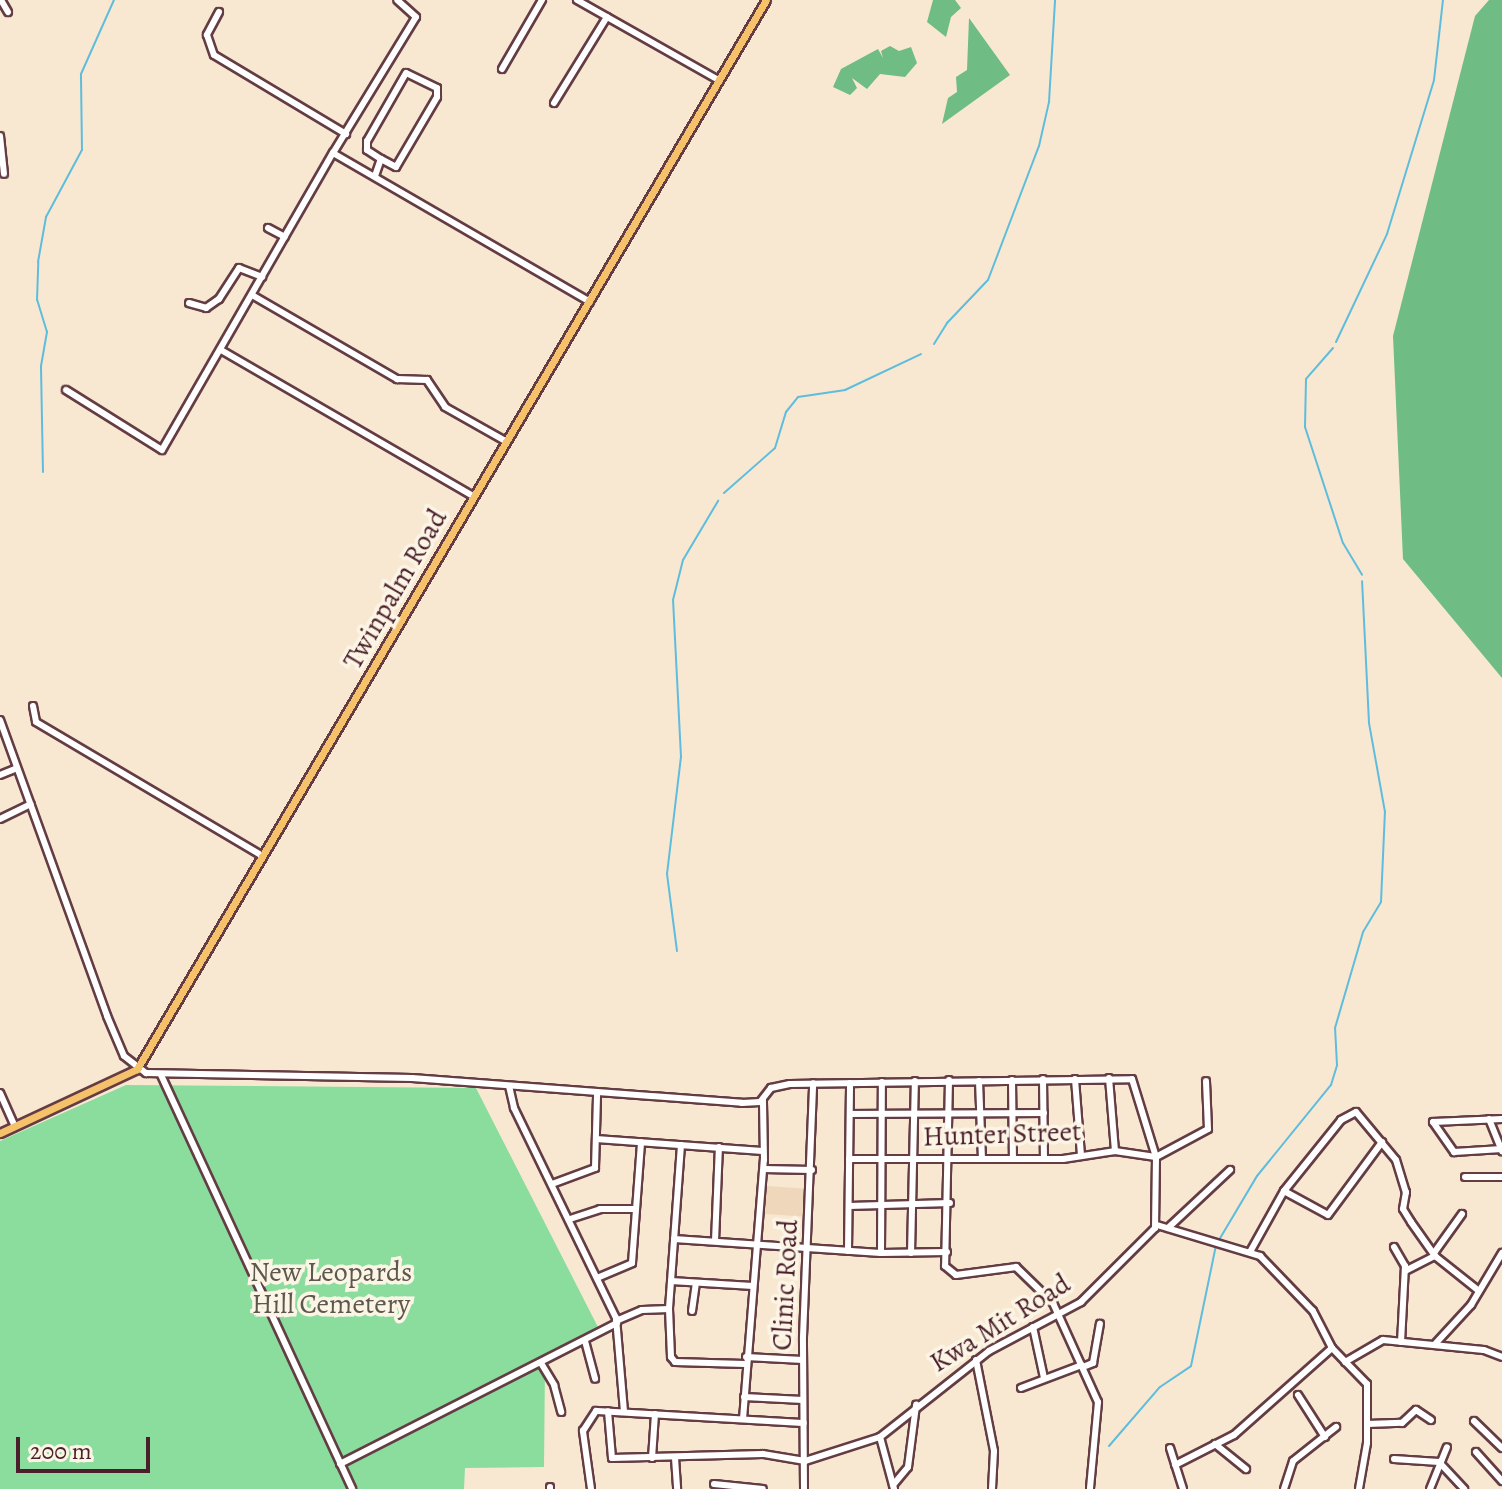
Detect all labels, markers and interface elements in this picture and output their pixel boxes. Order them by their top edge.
street label: Twinpalm Road [336,503,454,675]
street label: Hunter Street [922,1114,1082,1154]
street label: Clinic Road [765,1219,805,1351]
park label: New Leopards Hill Cemetery [250,1255,412,1321]
street label: Kwa Mit Road [924,1267,1076,1379]
scale bar [20,1421,154,1471]
text: 200 m [30,1435,92,1467]

